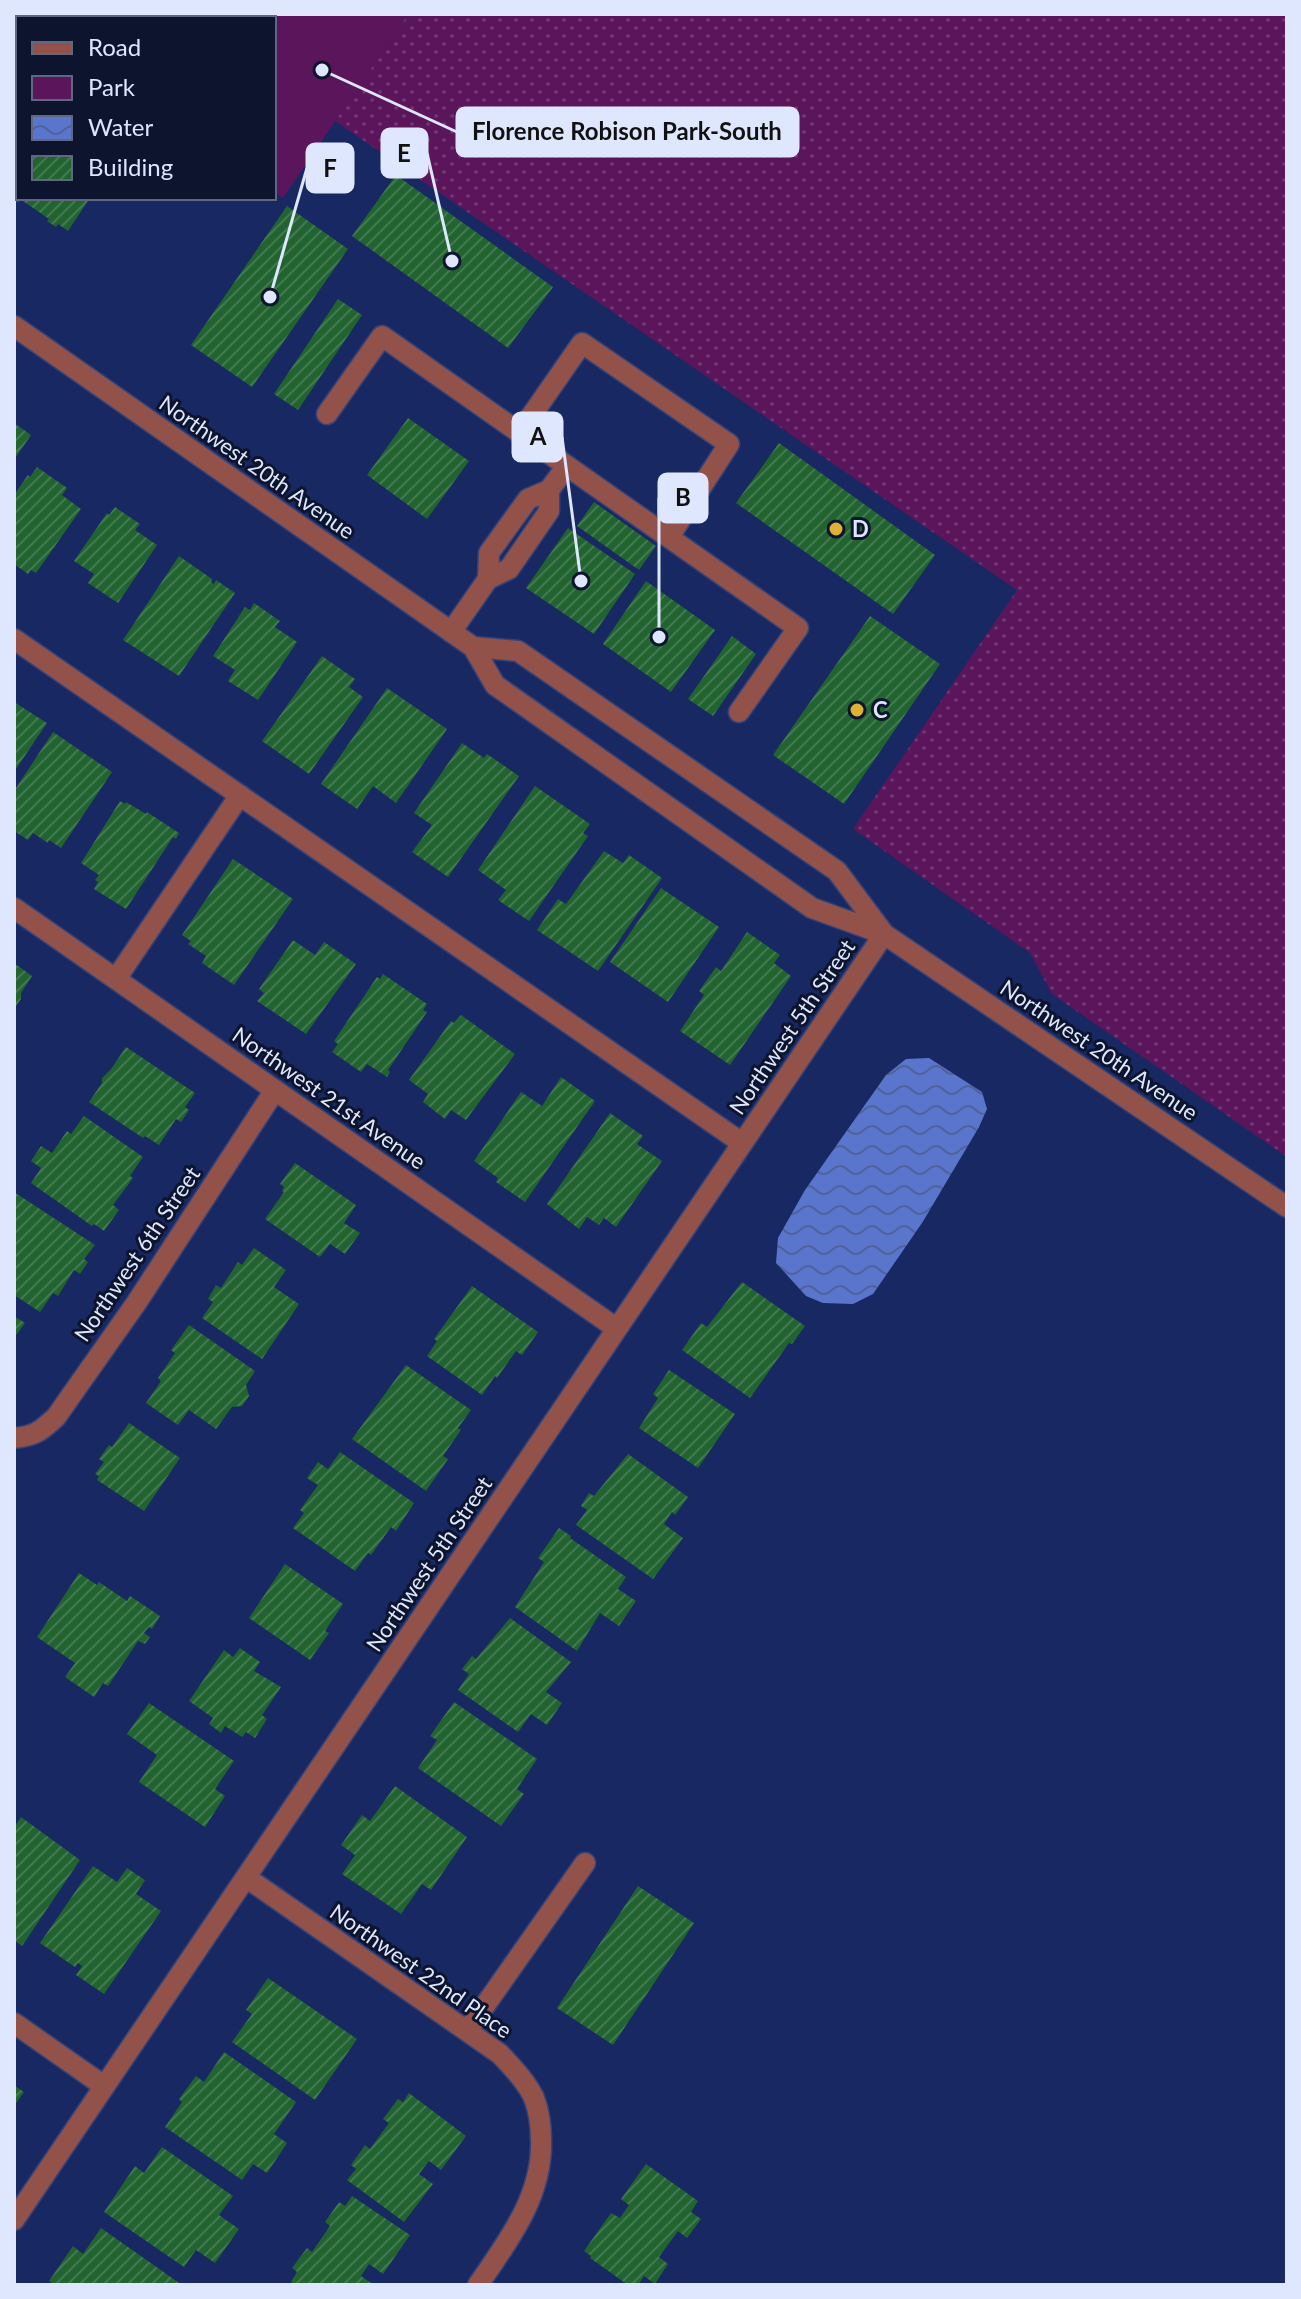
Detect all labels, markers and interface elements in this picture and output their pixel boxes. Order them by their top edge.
legend [16,16,276,200]
text: Road [88,32,141,61]
text: Park [88,72,136,101]
callout: Florence Robison Park-South [457,108,798,156]
text: Water [88,112,153,141]
text: Florence Robison Park-South [472,116,782,145]
callout: E [382,129,427,177]
text: E [397,138,411,167]
callout: F [307,144,353,192]
text: Building [88,152,173,181]
text: F [323,153,337,182]
street label: Northwest 20th Avenue [154,389,360,544]
callout: A [513,413,562,461]
text: A [529,421,547,450]
callout: B [659,474,707,522]
text: B [675,482,691,511]
place label: D [852,515,869,542]
marker: D [827,520,845,538]
place label: C [873,696,888,723]
marker: C [848,701,866,719]
street label: Northwest 5th Street [723,934,860,1119]
street label: Northwest 20th Avenue [995,973,1203,1126]
street label: Northwest 21st Avenue [228,1021,431,1174]
street label: Northwest 6th Street [68,1161,205,1346]
street label: Northwest 5th Street [360,1471,497,1656]
street label: Northwest 22nd Place [325,1898,517,2044]

